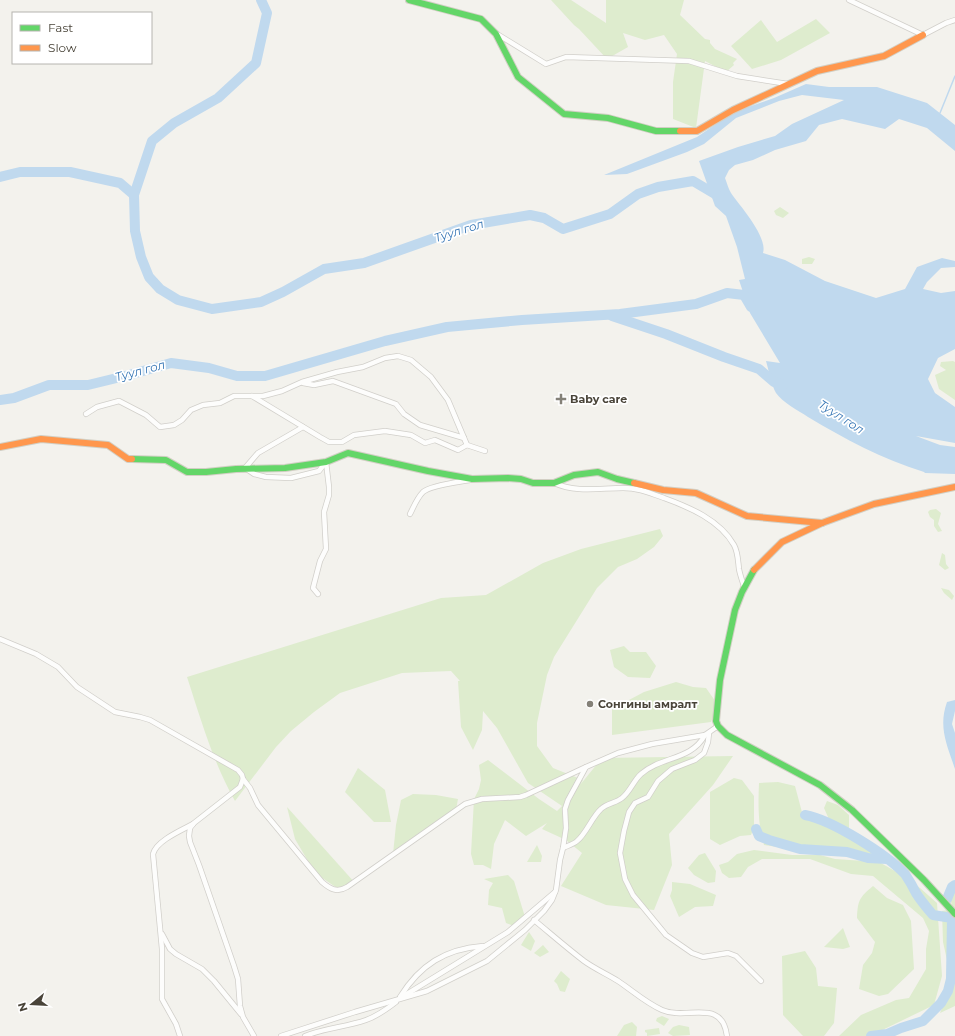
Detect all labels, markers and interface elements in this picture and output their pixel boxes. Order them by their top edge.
legend [12,12,152,64]
text: Fast [48,20,73,35]
text: Slow [48,40,77,55]
water label: Туул гол [432,216,486,245]
water label: Туул гол [113,357,167,384]
place label: Baby care [570,392,627,406]
marker: Baby care [555,393,567,405]
water label: Туул гол [816,396,867,437]
place label: Сонгины амралт [598,697,697,711]
marker: Сонгины амралт [585,699,595,709]
north arrow [12,984,52,1024]
text: N [14,1001,31,1013]

